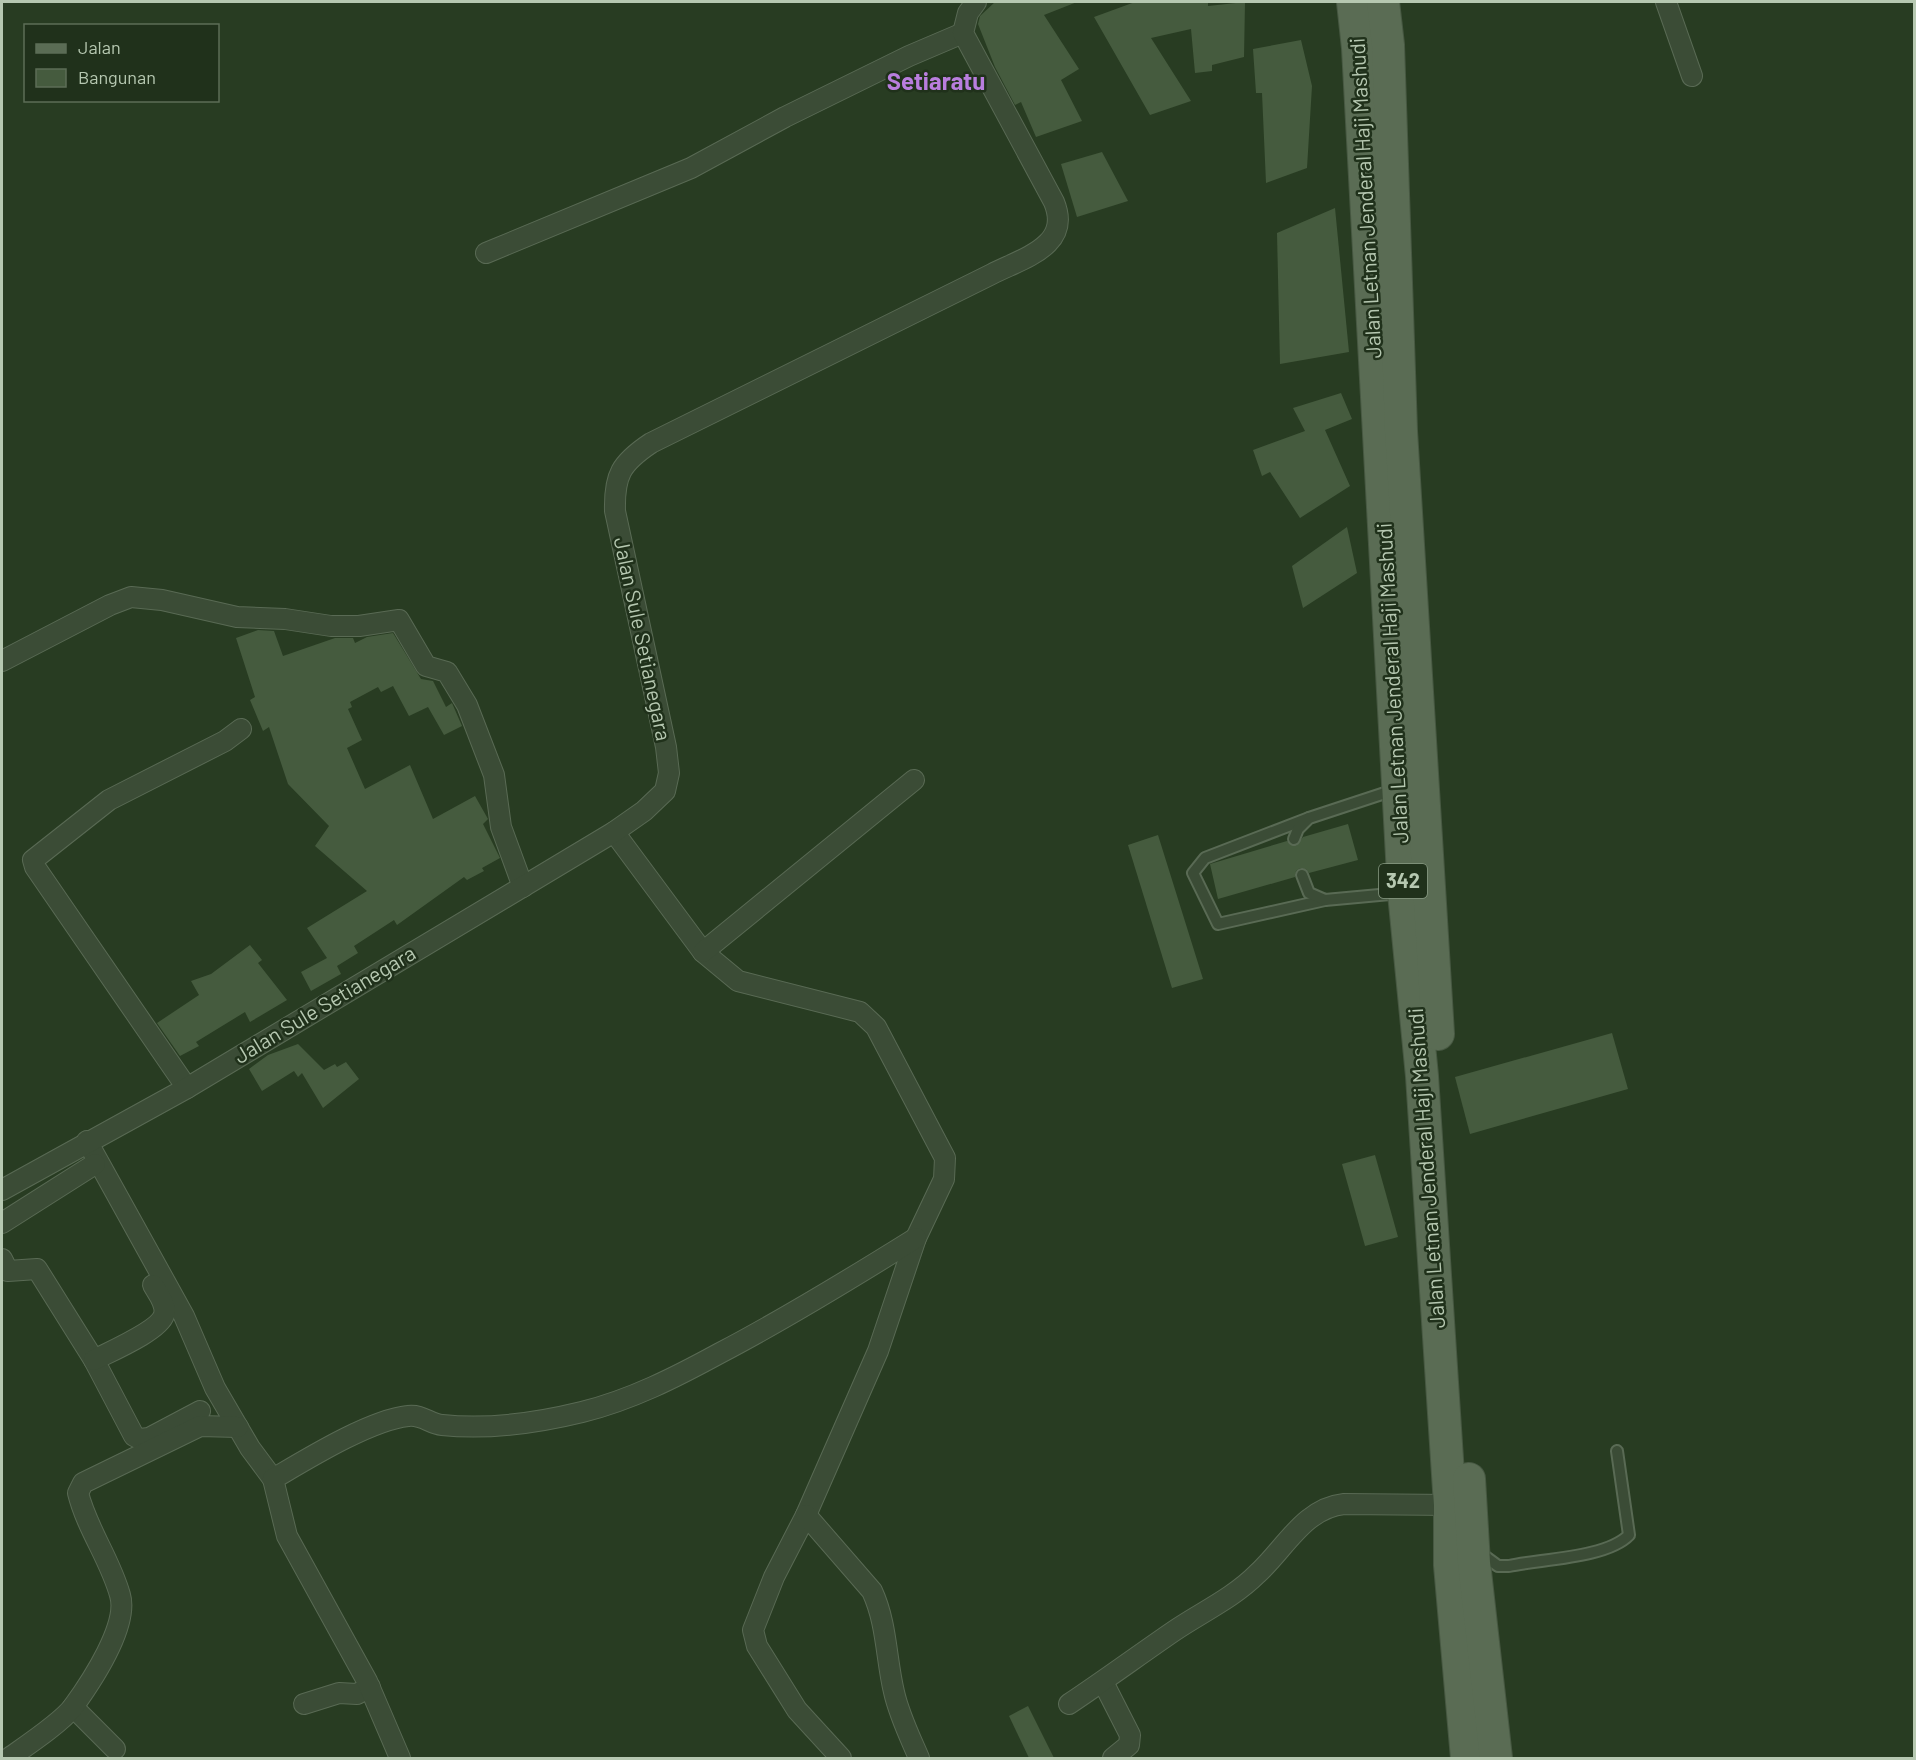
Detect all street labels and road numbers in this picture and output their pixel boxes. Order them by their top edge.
street label: Jalan Letnan Jenderal Haji Mashudi [1344,37,1385,359]
street label: Jalan Letnan Jenderal Haji Mashudi [1371,522,1412,844]
street label: Jalan Sule Setianegara [610,535,677,743]
road number: 342 [1379,864,1427,898]
street label: Jalan Sule Setianegara [229,940,420,1068]
street label: Jalan Letnan Jenderal Haji Mashudi [1402,1007,1449,1329]

